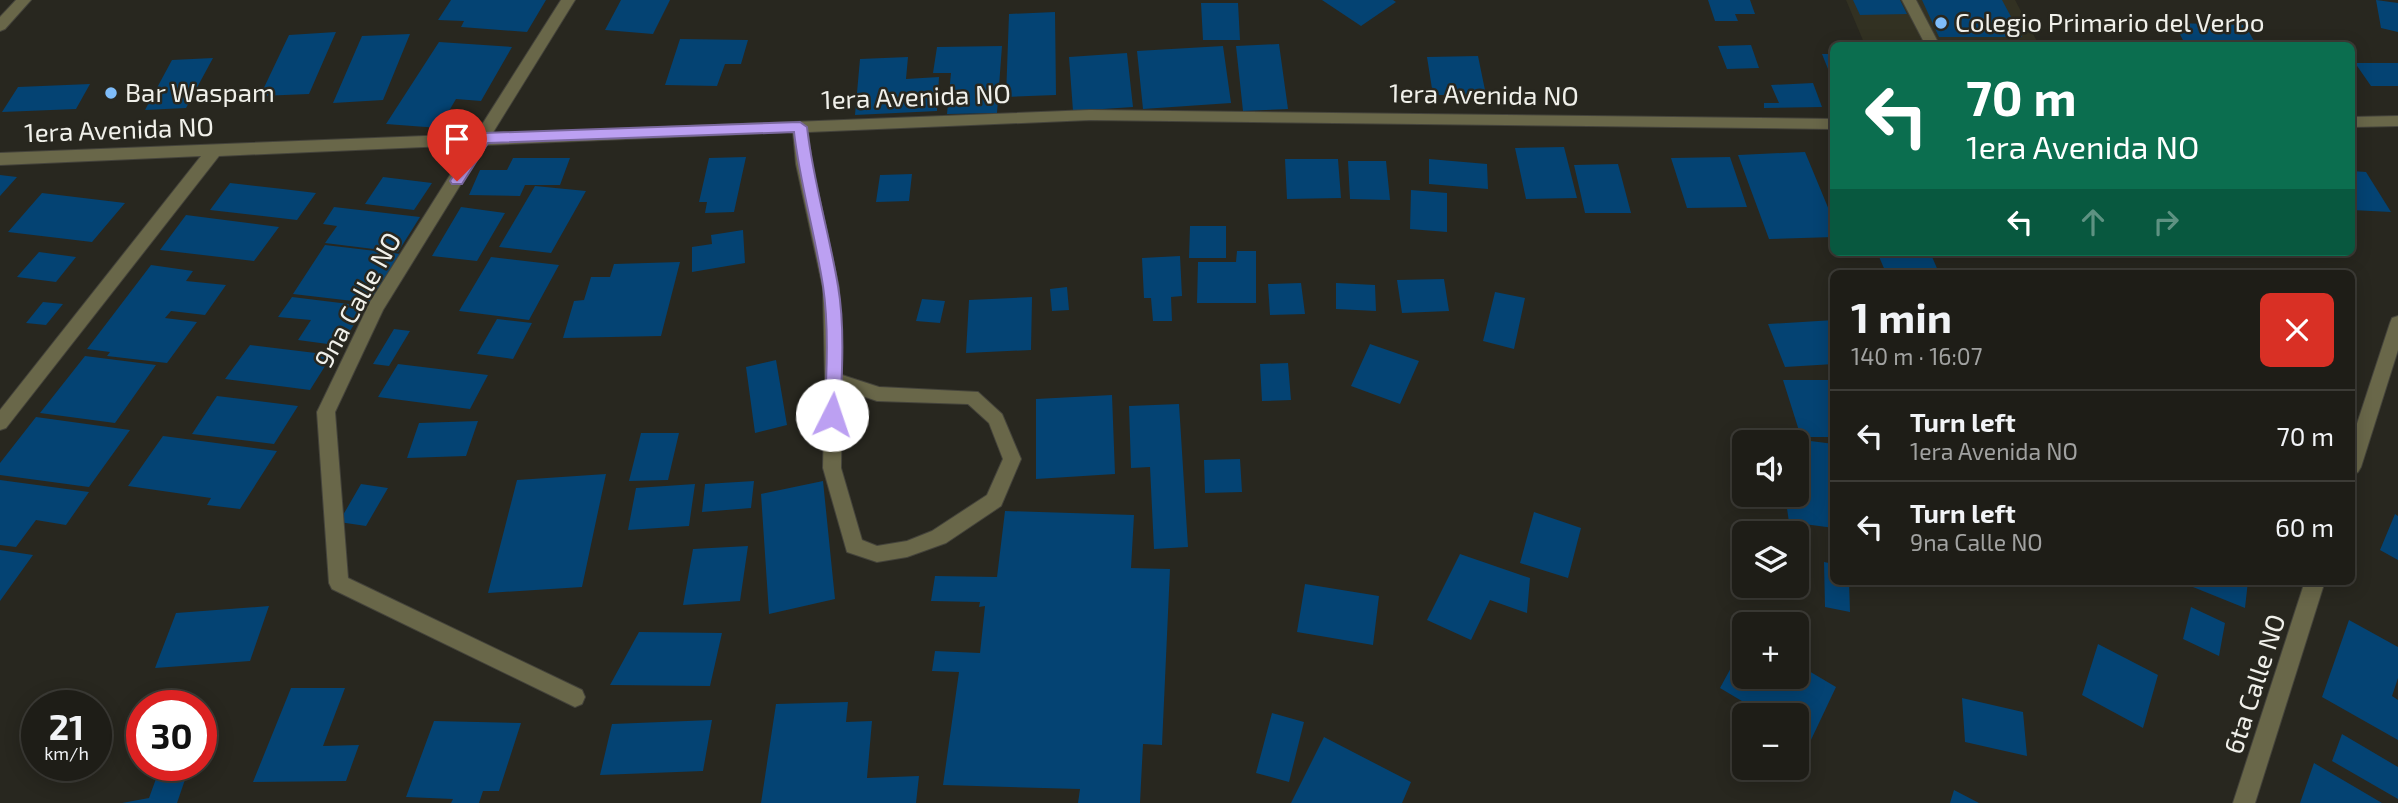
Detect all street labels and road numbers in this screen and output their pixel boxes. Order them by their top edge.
street label: 1era Avenida NO [1389,76,1579,111]
street label: 1era Avenida NO [821,77,1011,114]
street label: 1era Avenida NO [24,110,214,147]
street label: 9na Calle NO [307,226,407,372]
street label: 6ta Calle NO [2216,610,2291,757]

